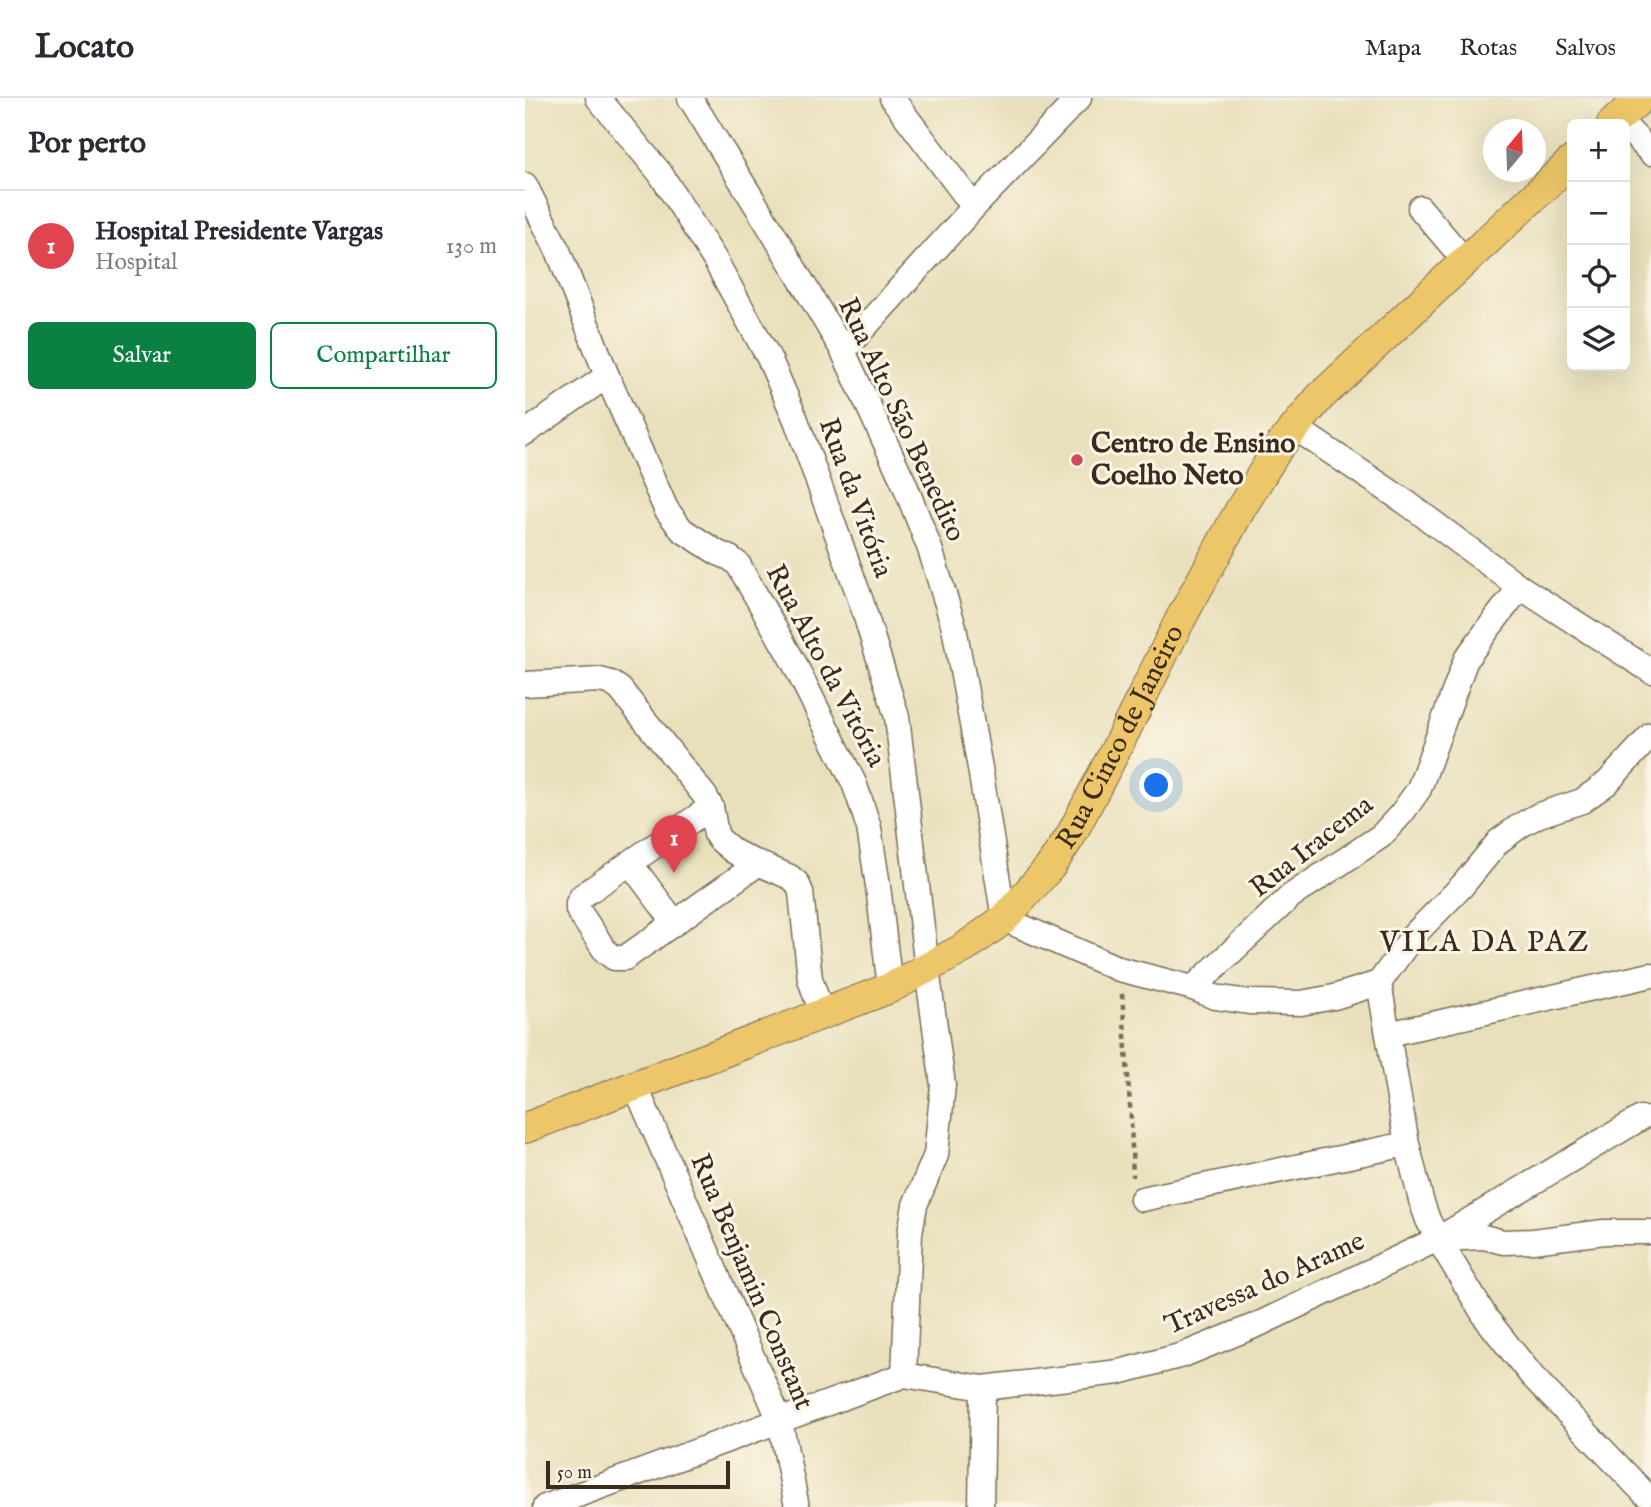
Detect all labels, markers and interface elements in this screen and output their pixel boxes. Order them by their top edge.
text: Locato [35,27,134,69]
text: Mapa [1365,33,1421,64]
text: Rotas [1459,33,1517,64]
text: Salvos [1555,33,1616,64]
north arrow [1483,119,1546,182]
map controls [1567,119,1630,371]
button: + [1567,119,1630,182]
text: Por perto [28,125,146,163]
button: − [1567,182,1630,245]
text: Hospital Presidente Vargas [95,215,383,248]
text: 1 [47,232,55,261]
text: 130 m [446,232,497,261]
button: locate [1567,245,1630,308]
text: Hospital [95,248,177,277]
street label: Rua Alto São Benedito [829,293,973,547]
button: layers [1567,308,1630,371]
button: Salvar [28,322,256,389]
button: Compartilhar [270,322,497,389]
street label: Rua da Vitória [810,413,900,583]
place label: Centro de Ensino Coelho Neto [1091,427,1295,494]
marker: Centro de Ensino Coelho Neto [1069,452,1085,468]
street label: Rua Alto da Vitória [757,559,894,774]
street label: Rua Cinco de Janeiro [1049,619,1192,856]
your location [1139,768,1173,802]
street label: Rua Iracema [1243,787,1381,906]
pin: 1 [651,815,697,873]
district label: VILA DA PAZ [1379,924,1590,962]
street label: Rua Benjamin Constant [681,1149,821,1416]
street label: Travessa do Arame [1160,1224,1371,1344]
scale bar [546,1458,730,1490]
text: 50 m [557,1461,592,1485]

